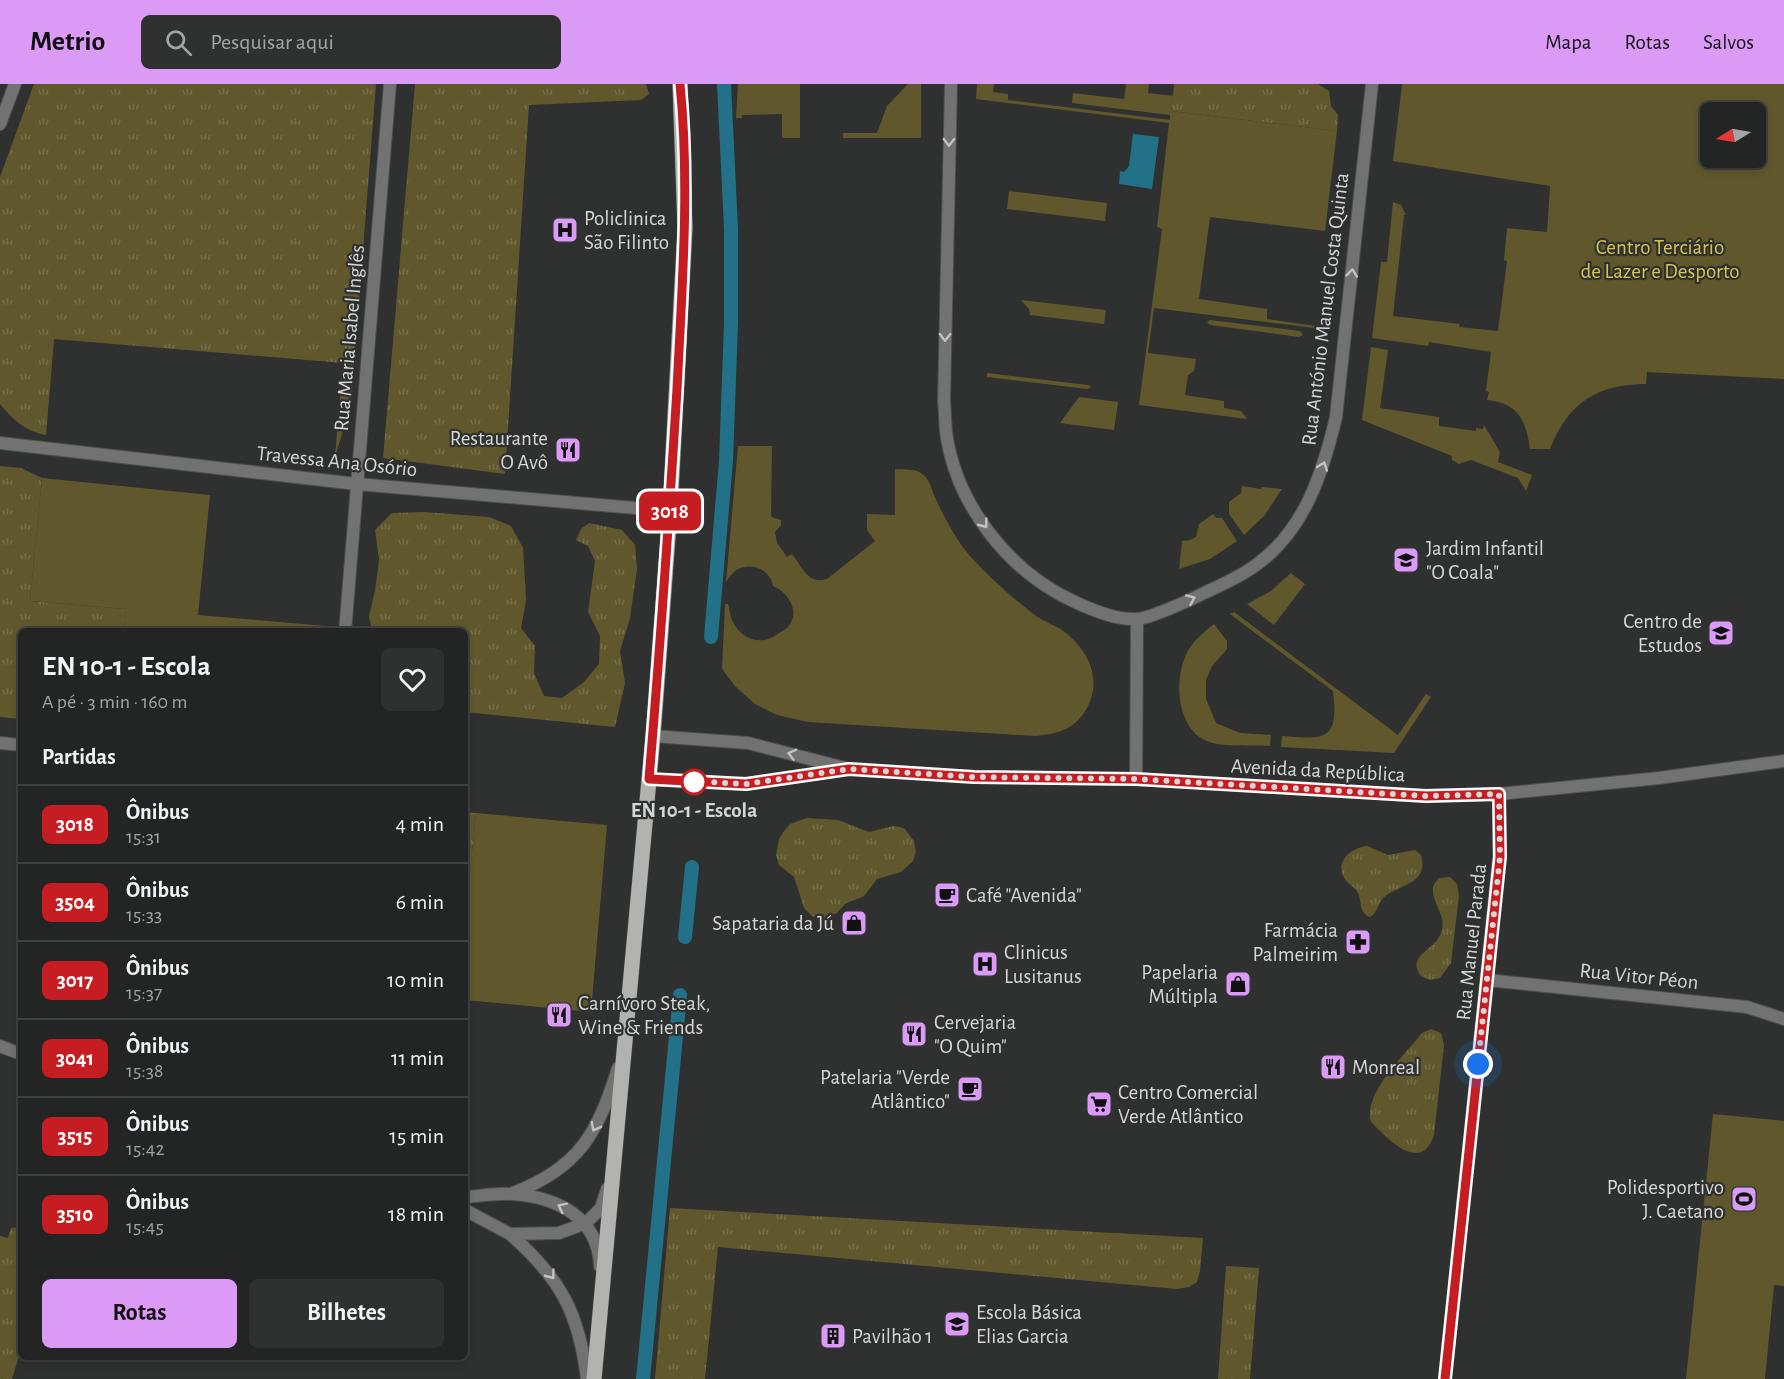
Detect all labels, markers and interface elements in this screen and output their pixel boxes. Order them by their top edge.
search box [141,15,561,69]
icon: search [162,26,195,59]
text: Metrio [30,28,105,56]
text: Pesquisar aqui [210,31,334,53]
text: Mapa [1545,32,1592,53]
text: Rotas [1625,32,1670,53]
text: Salvos [1703,32,1754,53]
north arrow [1700,102,1766,168]
map controls [1700,102,1766,168]
one-way arrow [943,138,956,147]
street label: Rua António Manuel Costa Quinta [1298,171,1353,447]
place label: Policlinica São Filinto [584,208,669,253]
hospital icon: Policlinica São Filinto [550,215,580,245]
park label: Centro Terciário de Lazer e Desporto [1580,237,1740,282]
street label: Rua Maria Isabel Inglês [331,244,368,432]
one-way arrow [1345,269,1357,278]
one-way arrow [939,333,951,342]
place label: Restaurante O Avô [450,428,548,473]
restaurant icon: Restaurante O Avô [553,435,583,465]
street label: Travessa Ana Osório [256,443,418,480]
one-way arrow [1315,461,1328,471]
line badge: 3018 [628,492,712,530]
text: 3018 [651,501,689,522]
one-way arrow [976,518,987,529]
place label: Jardim Infantil "O Coala" [1426,538,1544,583]
school or university icon: Jardim Infantil "O Coala" [1391,545,1421,575]
one-way arrow [1185,594,1196,606]
place label: Centro de Estudos [1623,611,1702,656]
school or university icon: Centro de Estudos [1706,618,1736,648]
button: heart [381,648,444,711]
text: EN 10-1 - Escola [42,653,211,681]
text: A pé · 3 min · 160 m [42,692,187,712]
text: Partidas [42,746,116,768]
one-way arrow [787,749,797,762]
street label: Avenida da República [1230,755,1406,786]
marker: EN 10-1 - Escola [681,769,707,795]
place label: EN 10-1 - Escola [631,800,757,821]
text: Ônibus [126,801,189,823]
text: 4 min [396,813,444,835]
text: 3018 [56,814,94,835]
text: 15:31 [126,827,161,847]
street label: Rua Manuel Parada [1453,862,1490,1021]
text: Ônibus [126,879,189,901]
cafe icon: Café "Avenida" [932,880,962,910]
place label: Café "Avenida" [966,885,1082,906]
text: 6 min [396,891,444,913]
text: 3504 [55,892,95,913]
text: 15:33 [126,905,162,925]
shop icon: Sapataria da Jú [839,908,869,938]
place label: Sapataria da Jú [712,913,834,934]
place label: Farmácia Palmeirim [1253,920,1338,965]
pharmacy icon: Farmácia Palmeirim [1343,927,1373,957]
place label: Clinicus Lusitanus [1004,942,1082,987]
hospital icon: Clinicus Lusitanus [970,949,1000,979]
text: Ônibus [126,957,189,979]
street label: Rua Vitor Péon [1578,960,1699,993]
place label: Papelaria Múltipla [1141,962,1218,1007]
text: 10 min [387,969,444,991]
shop icon: Papelaria Múltipla [1223,969,1253,999]
text: 3017 [57,970,93,991]
text: 15:37 [126,983,162,1003]
place label: Carnívoro Steak, Wine & Friends [578,993,710,1038]
restaurant icon: Carnívoro Steak, Wine & Friends [544,1000,574,1030]
place label: Cervejaria "O Quim" [934,1012,1016,1057]
restaurant icon: Cervejaria "O Quim" [899,1019,929,1049]
text: Ônibus [126,1035,189,1057]
text: 11 min [391,1047,444,1069]
text: 3041 [56,1048,94,1069]
your location [1463,1049,1493,1079]
restaurant icon: Monreal [1318,1052,1348,1082]
place label: Monreal [1352,1057,1420,1078]
text: 15:38 [126,1061,164,1081]
place label: Patelaria "Verde Atlântico" [820,1067,950,1112]
cafe icon: Patelaria "Verde Atlântico" [955,1074,985,1104]
place label: Centro Comercial Verde Atlântico [1118,1082,1258,1127]
supermarket icon: Centro Comercial Verde Atlântico [1084,1089,1114,1119]
text: Ônibus [126,1113,189,1135]
one-way arrow [591,1121,602,1131]
text: 15 min [389,1125,444,1147]
text: 3515 [58,1126,92,1147]
text: 15:42 [126,1139,165,1159]
place label: Polidesportivo J. Caetano [1607,1177,1724,1222]
sports icon: Polidesportivo J. Caetano [1729,1184,1759,1214]
text: Ônibus [126,1191,189,1213]
one-way arrow [557,1202,568,1214]
text: 18 min [388,1203,444,1225]
text: 3510 [57,1204,93,1225]
text: 15:45 [126,1217,164,1237]
one-way arrow [544,1269,555,1280]
button: Rotas [42,1279,237,1348]
button: Bilhetes [249,1279,444,1348]
place label: Escola Básica Elias Garcia [976,1302,1082,1347]
school or university icon: Escola Básica Elias Garcia [942,1309,972,1339]
building icon: Pavilhão 1 [818,1321,848,1351]
place label: Pavilhão 1 [852,1326,933,1347]

